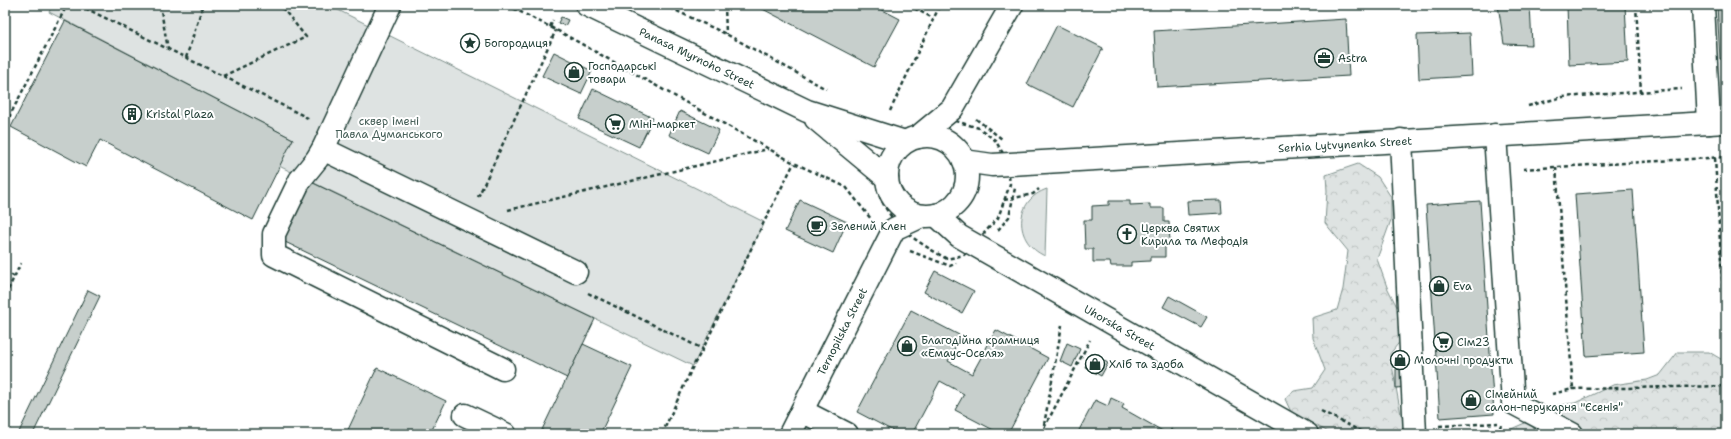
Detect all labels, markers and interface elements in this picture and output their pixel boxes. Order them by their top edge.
street label: Panasa Myrnoho Street [637,24,757,92]
place icon: Богородиця [459,32,481,54]
place label: Богородиця [484,36,548,51]
office icon: Astra [1313,47,1335,69]
place label: Astra [1338,51,1367,66]
place label: Господарські товари [588,59,657,87]
shop icon: Господарські товари [563,61,585,83]
building icon: Kristal Plaza [121,103,143,125]
place label: Kristal Plaza [146,107,214,122]
supermarket icon: Міні-маркет [604,113,626,135]
park label: сквер імені Павла Думанського [335,114,443,142]
place label: Міні-маркет [629,117,696,132]
street label: Serhia Lytvynenka Street [1278,133,1413,156]
cafe icon: Зелений Клен [806,215,828,237]
place label: Зелений Клен [831,219,906,234]
place label: Церква Святих Кирила та Мефодія [1141,221,1248,249]
church icon: Церква Святих Кирила та Мефодія [1116,223,1138,245]
shop icon: Eva [1428,275,1450,297]
place label: Eva [1453,279,1472,294]
street label: Ternopilska Street [814,285,871,378]
street label: Uhorska Street [1081,301,1158,354]
supermarket icon: Сім23 [1432,331,1454,353]
place label: Благодійна крамниця «Емаус-Оселя» [921,333,1040,361]
shop icon: Благодійна крамниця «Емаус-Оселя» [896,335,918,357]
place label: Сім23 [1457,335,1490,350]
shop icon: Молочні продукти [1389,349,1411,371]
shop icon: Хліб та здоба [1084,353,1106,375]
place label: Молочні продукти [1414,353,1513,368]
place label: Хліб та здоба [1109,357,1184,372]
place label: Сімейний салон-перукарня "Єсенія" [1485,387,1623,415]
shop icon: Сімейний салон-перукарня "Єсенія" [1460,389,1482,411]

